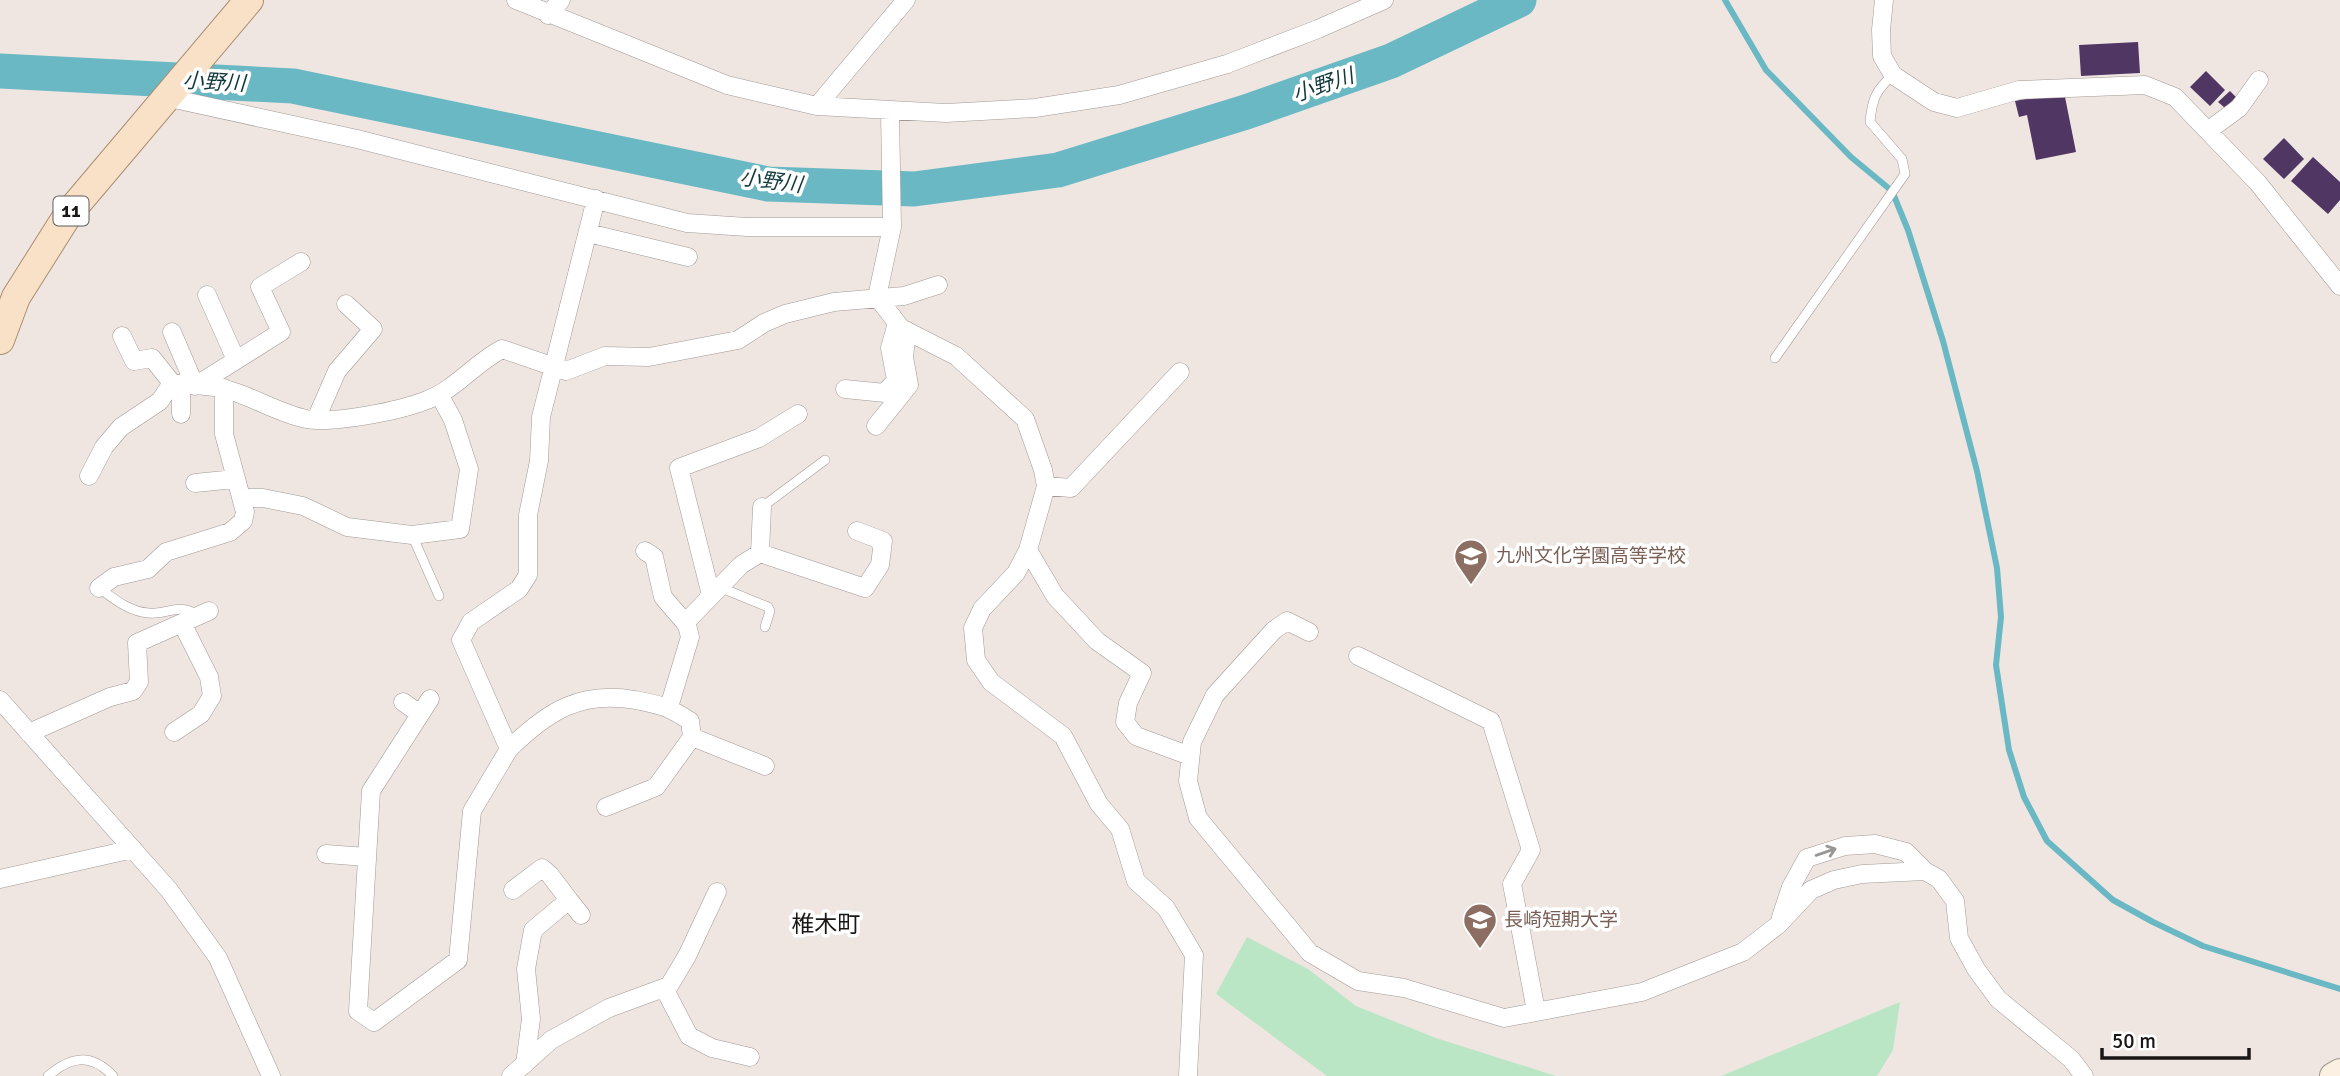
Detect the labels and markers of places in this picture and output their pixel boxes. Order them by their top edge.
school or university icon: 九州文化学園高等学校 [1452,537,1490,586]
place label: 九州文化学園高等学校 [1496,544,1686,568]
school or university icon: 長崎短期大学 [1461,901,1499,950]
place label: 長崎短期大学 [1504,908,1618,932]

